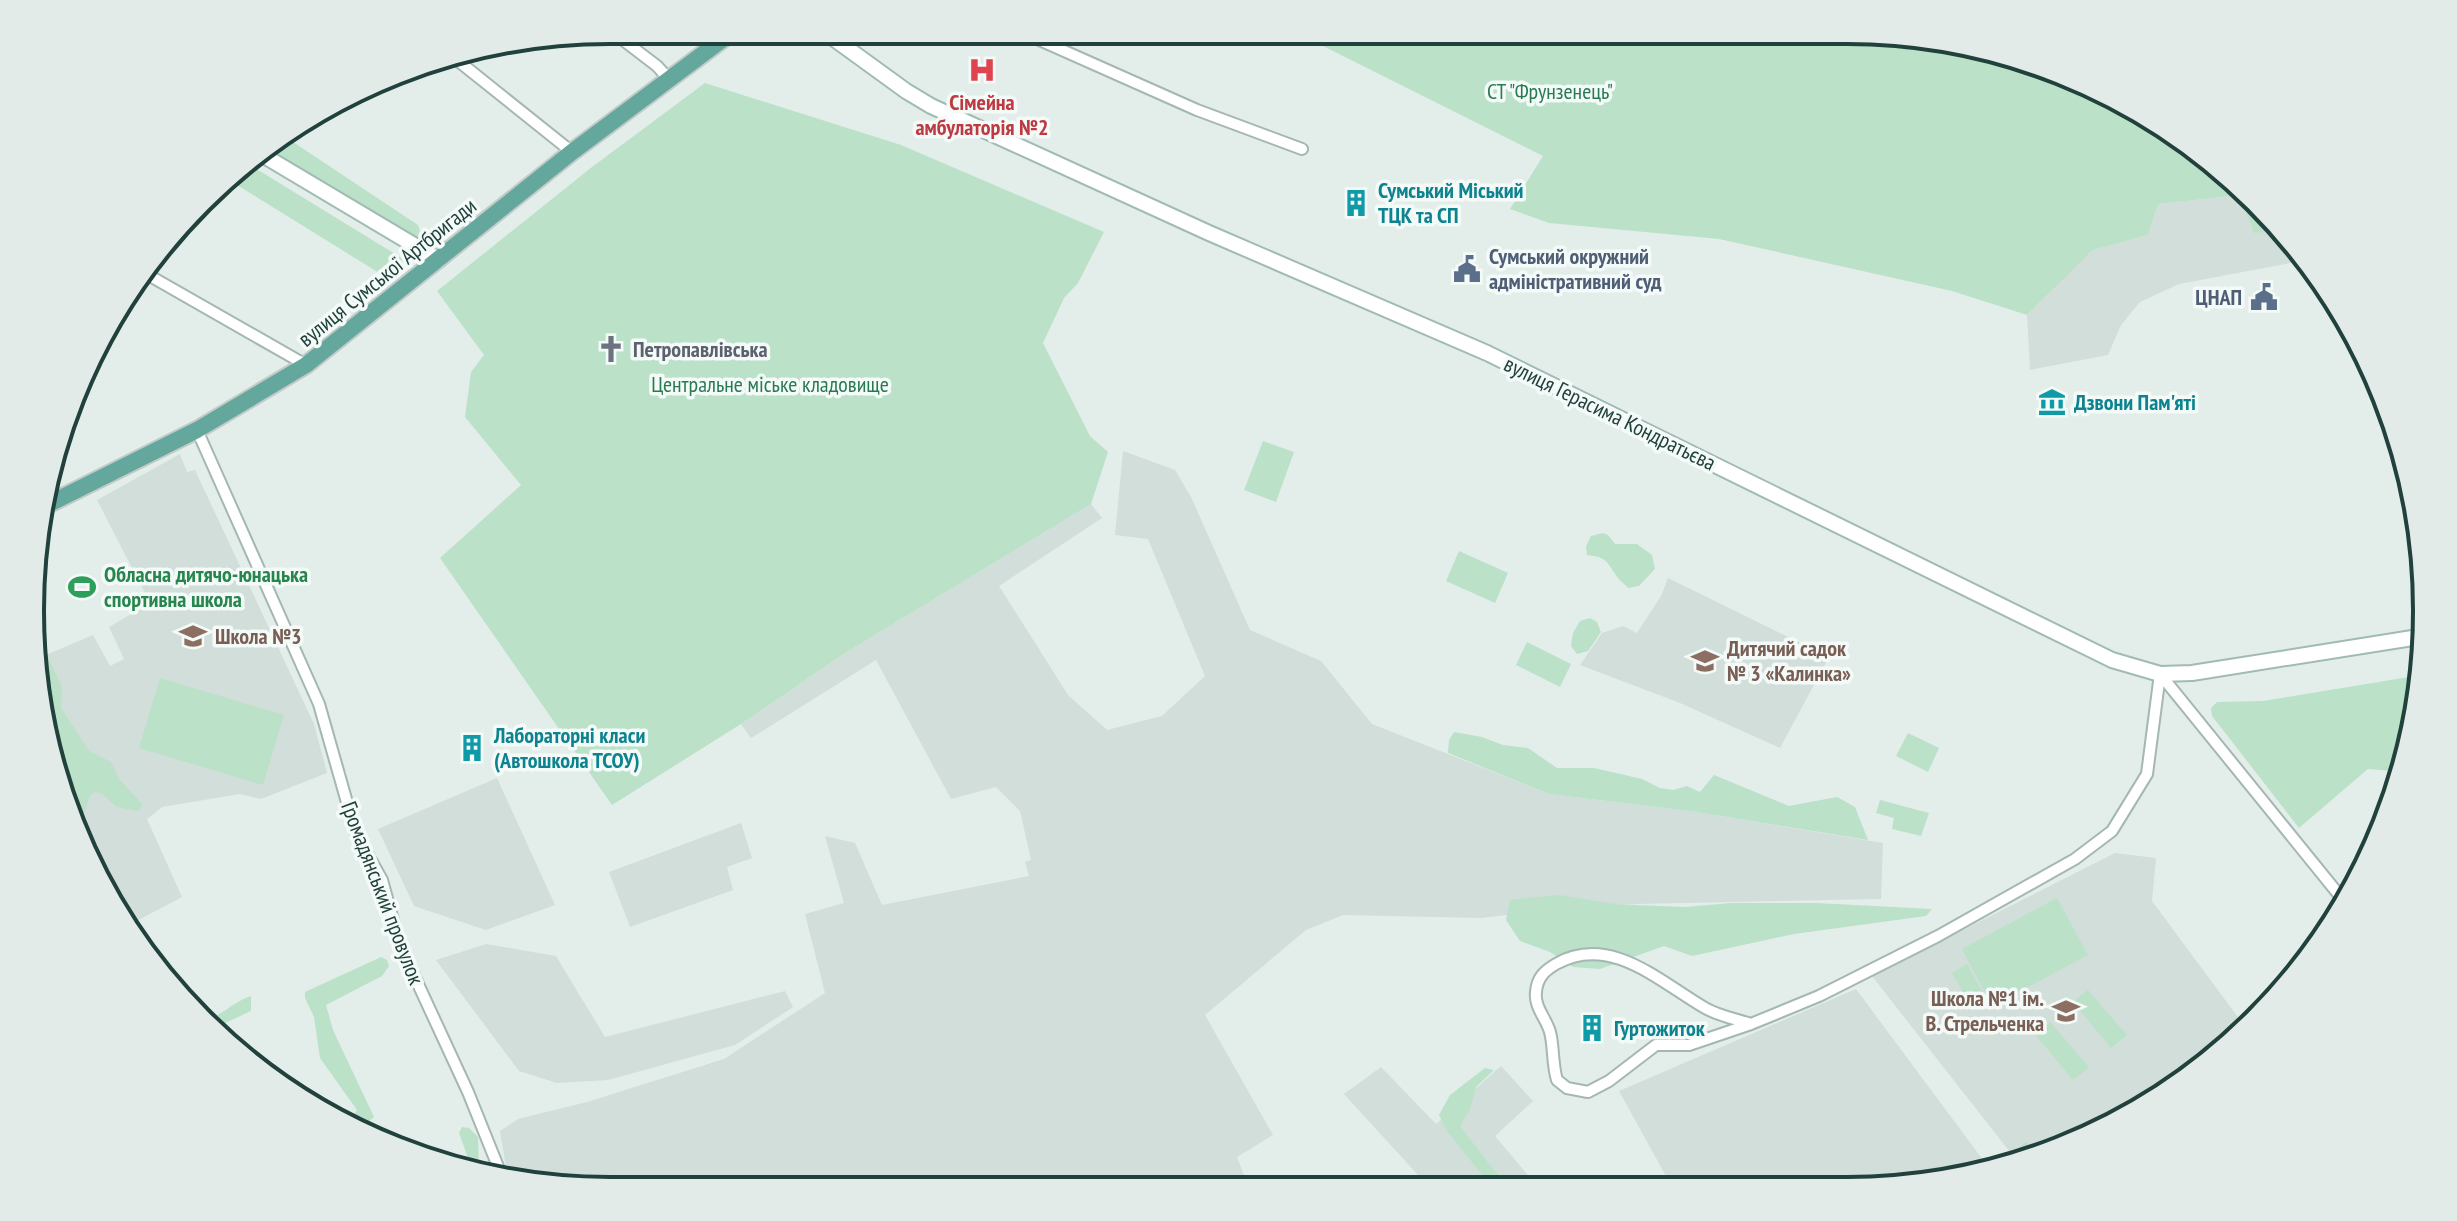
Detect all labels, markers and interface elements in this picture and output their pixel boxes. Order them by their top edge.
hospital icon: Сімейна амбулаторія №2 [967,55,997,85]
park label: СТ "Фрунзенець" [1487,77,1613,105]
place label: Сімейна амбулаторія №2 [916,88,1049,141]
place label: Сумський Міський ТЦК та СП [1378,176,1524,229]
building icon: Сумський Міський ТЦК та СП [1341,188,1371,218]
street label: вулиця Сумської Артбригади [292,192,482,352]
place label: Сумський окружний адміністративний суд [1489,242,1662,295]
public building icon: Сумський окружний адміністративний суд [1452,254,1482,284]
public building icon: ЦНАП [2249,282,2279,312]
place label: ЦНАП [2195,283,2242,311]
church icon: Петропавлівська [596,334,626,364]
place label: Петропавлівська [633,335,768,363]
street label: вулиця Герасима Кондратьєва [1500,350,1720,476]
park label: Центральне міське кладовище [651,370,889,398]
museum icon: Дзвони Пам'яті [2037,387,2067,417]
place label: Дзвони Пам'яті [2074,388,2196,416]
place label: Обласна дитячо-юнацька спортивна школа [104,560,308,613]
sports icon: Обласна дитячо-юнацька спортивна школа [67,572,97,602]
school or university icon: Школа №3 [178,621,208,651]
place label: Школа №3 [215,622,302,650]
place label: Дитячий садок № 3 «Калинка» [1727,634,1851,687]
school or university icon: Дитячий садок № 3 «Калинка» [1690,646,1720,676]
place label: Лабораторні класи (Автошкола ТСОУ) [493,721,645,774]
building icon: Лабораторні класи (Автошкола ТСОУ) [457,733,487,763]
street label: Громадянський провулок [335,797,431,989]
place label: Школа №1 ім. В. Стрельченка [1926,984,2044,1037]
school or university icon: Школа №1 ім. В. Стрельченка [2051,996,2081,1026]
building icon: Гуртожиток [1577,1013,1607,1043]
place label: Гуртожиток [1614,1014,1706,1042]

